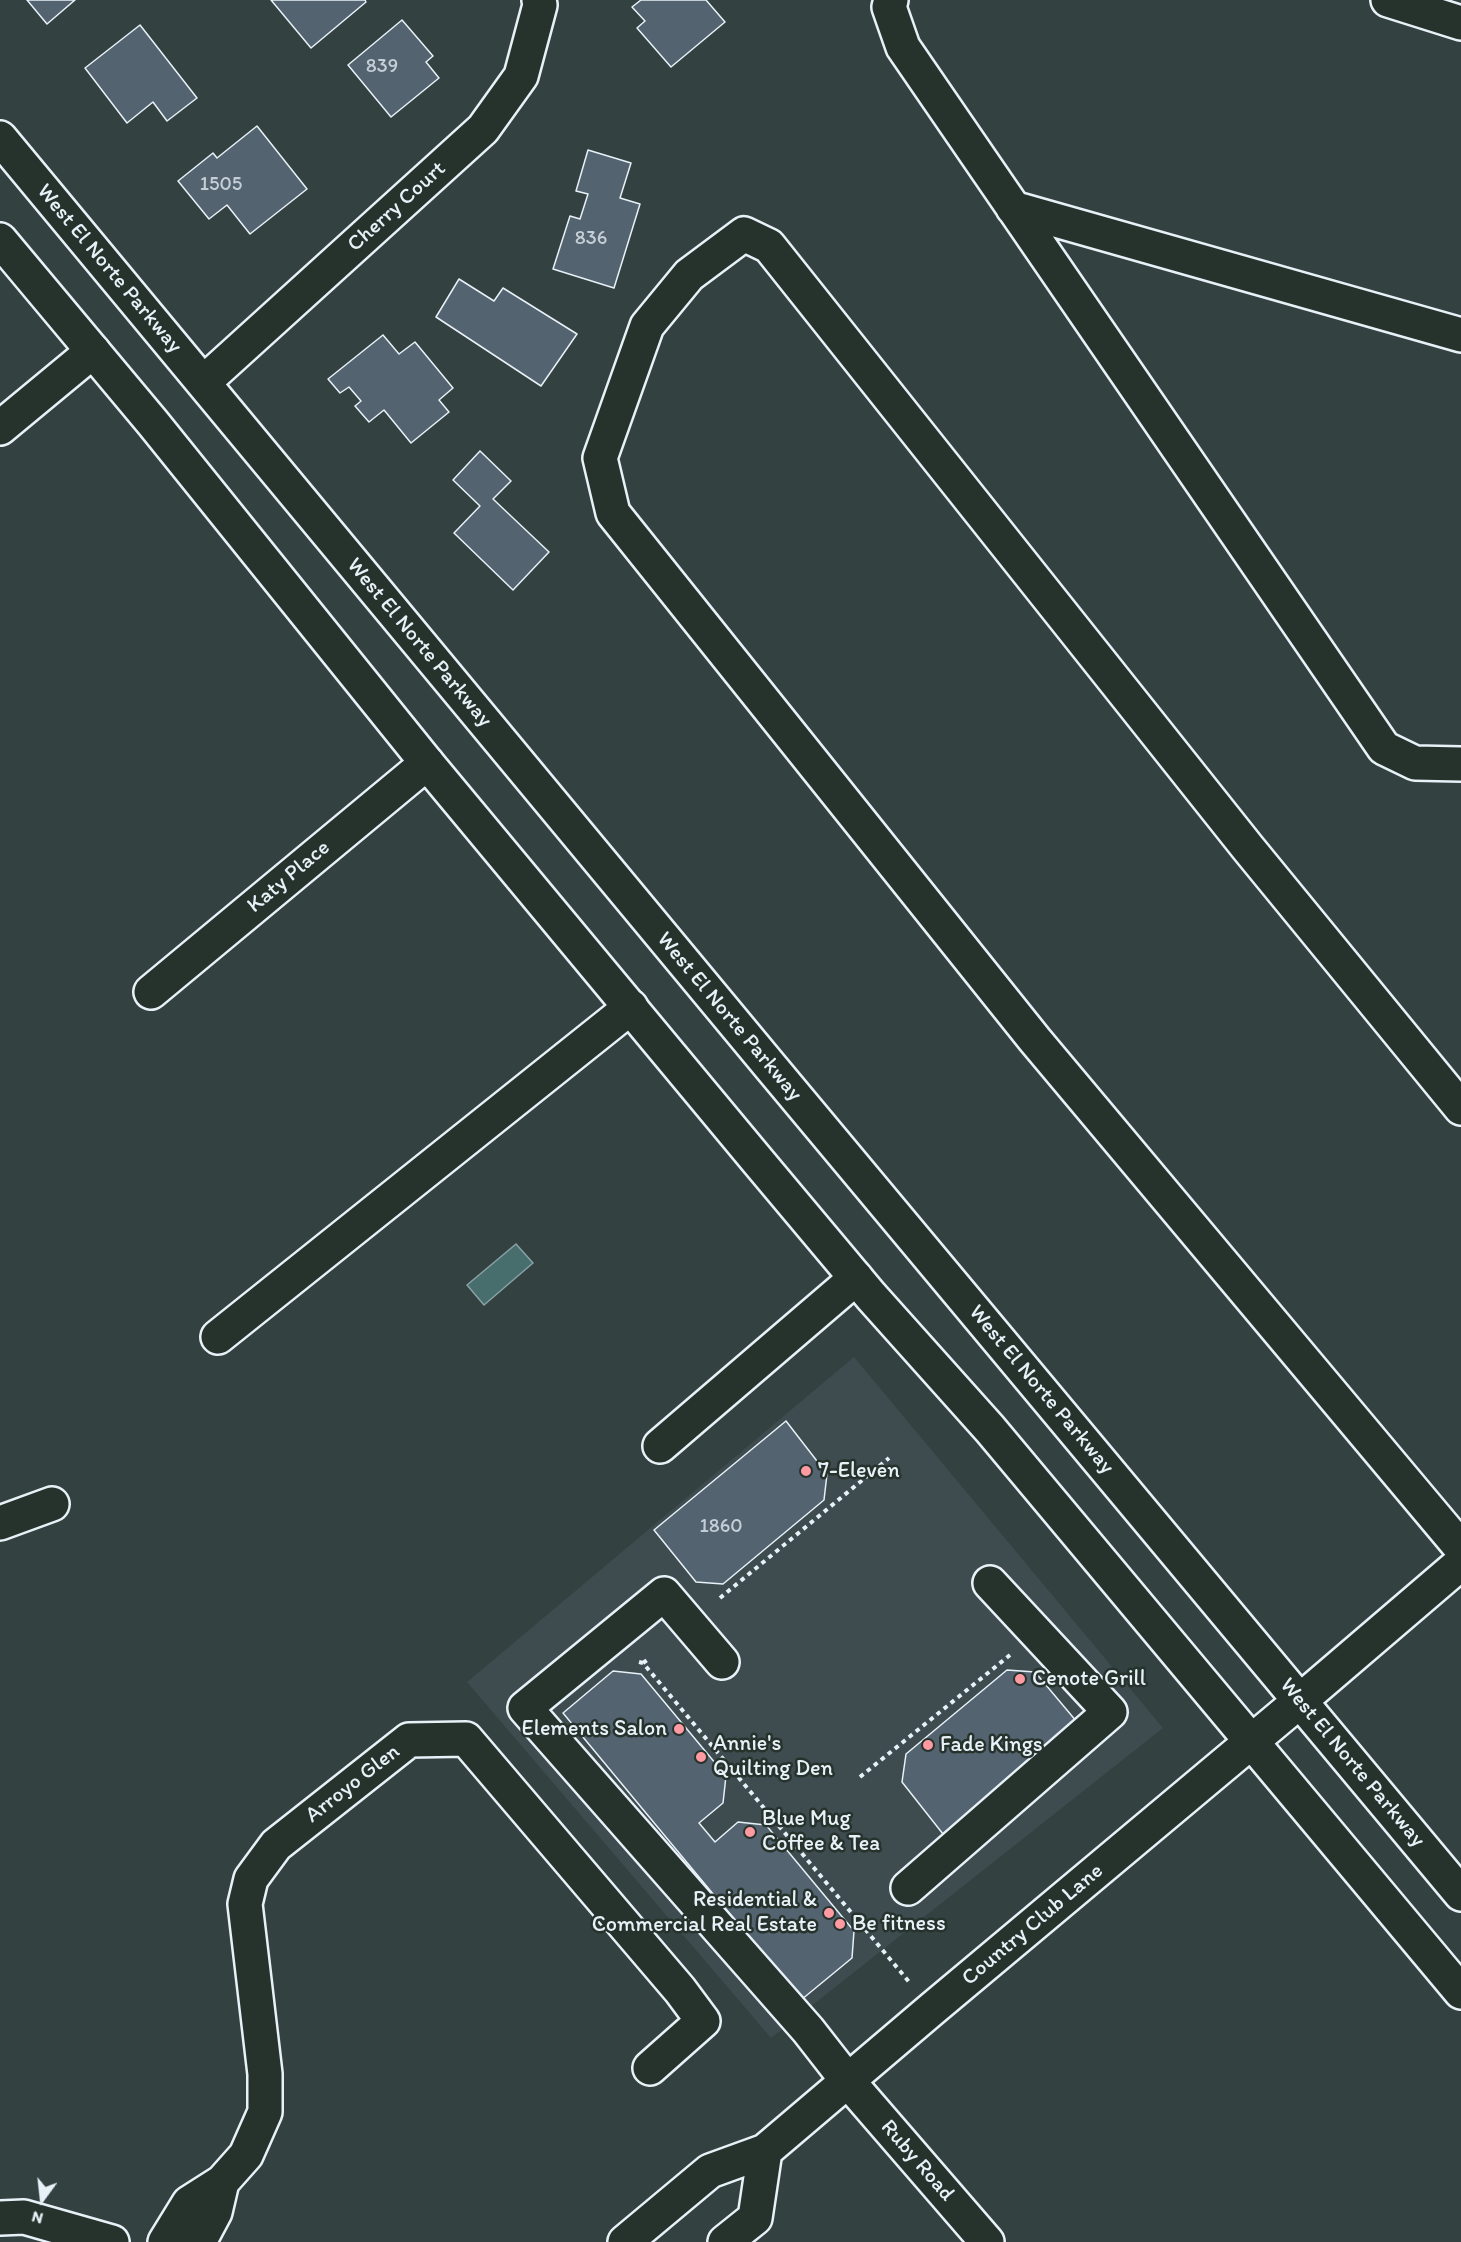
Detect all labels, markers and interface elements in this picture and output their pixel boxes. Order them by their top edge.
house number: 839 [366,55,398,79]
street label: Cherry Court [342,156,452,258]
house number: 1505 [200,173,242,197]
street label: West El Norte Parkway [31,179,187,359]
house number: 836 [575,227,607,251]
street label: West El Norte Parkway [341,553,497,733]
street label: Katy Place [242,835,336,919]
street label: West El Norte Parkway [651,927,807,1107]
street label: West El Norte Parkway [963,1300,1119,1480]
place label: 7-Eleven [818,1458,900,1484]
marker: 7-Eleven [799,1464,813,1478]
house number: 1860 [699,1515,743,1539]
place label: Cenote Grill [1032,1666,1146,1692]
marker: Cenote Grill [1013,1672,1027,1686]
street label: West El Norte Parkway [1274,1673,1430,1853]
place label: Elements Salon [522,1716,667,1742]
marker: Elements Salon [672,1722,686,1736]
place label: Annie's Quilting Den [713,1731,833,1783]
place label: Fade Kings [940,1732,1043,1758]
marker: Fade Kings [921,1738,935,1752]
street label: Arroyo Glen [301,1739,405,1829]
marker: Annie's Quilting Den [694,1750,708,1764]
place label: Blue Mug Coffee & Tea [762,1806,880,1858]
marker: Blue Mug Coffee & Tea [743,1825,757,1839]
street label: Country Club Lane [957,1858,1109,1992]
place label: Residential & Commercial Real Estate [592,1887,817,1939]
marker: Residential & Commercial Real Estate [822,1906,836,1920]
place label: Be fitness [852,1911,946,1937]
marker: Be fitness [833,1917,847,1931]
street label: Ruby Road [874,2115,960,2207]
north arrow [12,2170,72,2230]
text: N [30,2207,45,2228]

